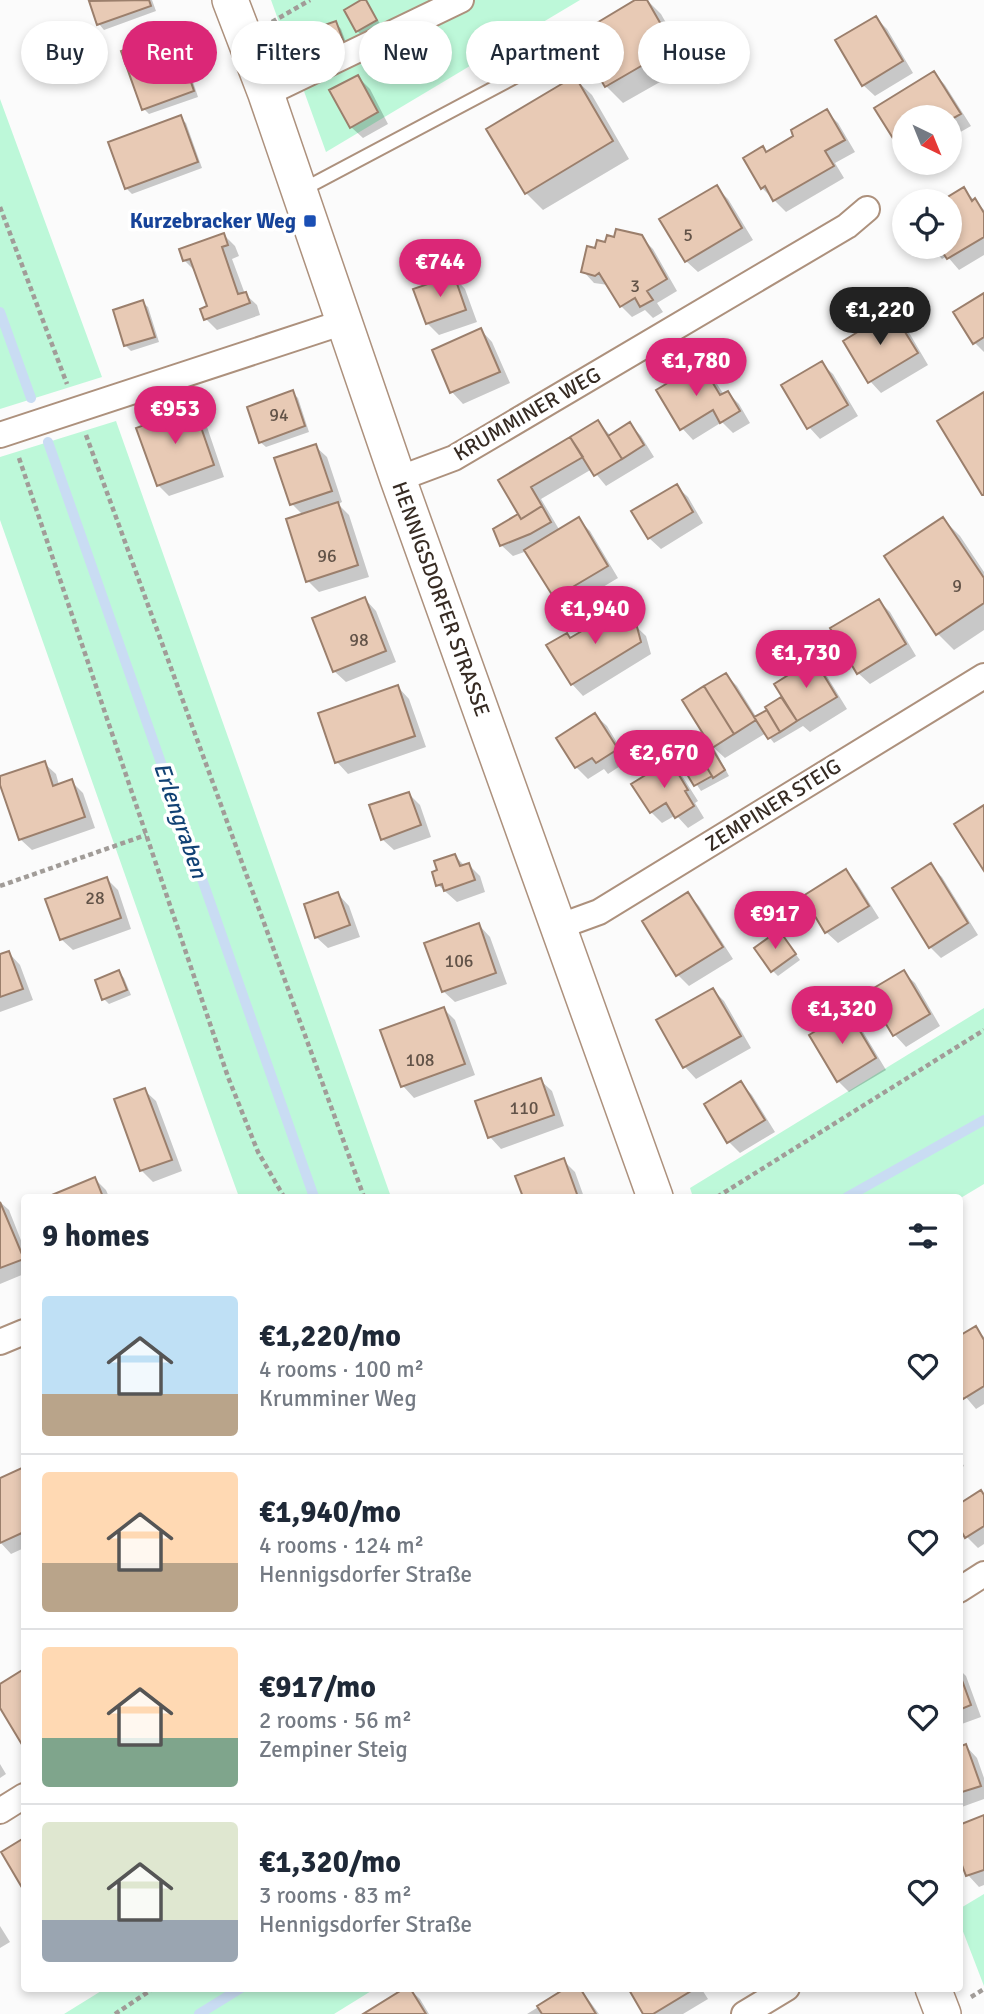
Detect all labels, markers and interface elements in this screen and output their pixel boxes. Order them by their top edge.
chip: Buy [21,21,108,84]
chip: Rent [122,21,217,84]
chip: Filters [231,21,345,84]
chip: New [359,21,452,84]
chip: Apartment [466,21,624,84]
chip: House [638,21,750,84]
north arrow [892,105,962,175]
map controls [892,105,962,259]
button: locate [892,189,962,259]
place label: Kurzebracker Weg [130,208,296,234]
marker: Kurzebracker Weg [302,213,318,229]
house number: 5 [683,224,693,246]
pin: €744 [399,240,481,299]
text: €744 [415,247,465,276]
house number: 3 [630,275,640,297]
pin: €1,220 [823,288,937,347]
text: €1,220 [846,295,914,324]
pin: €1,780 [639,338,753,398]
text: €1,780 [662,346,730,375]
street label: KRUMMINER WEG [449,361,605,467]
pin: €953 [134,386,216,446]
text: €953 [150,394,200,423]
house number: 94 [269,404,289,426]
street label: HENNIGSDORFER STRASSE [386,478,496,720]
house number: 96 [317,545,337,567]
house number: 9 [952,575,962,597]
pin: €1,940 [538,586,652,646]
text: €1,940 [561,594,629,623]
house number: 98 [349,629,369,651]
pin: €1,730 [749,630,863,690]
text: €1,730 [772,638,840,667]
pin: €2,670 [607,730,721,790]
text: €2,670 [630,738,698,767]
street label: ZEMPINER STEIG [700,753,846,857]
water label: Erlengraben [147,759,214,883]
house number: 28 [85,887,105,909]
pin: €917 [734,892,816,951]
text: €917 [750,899,800,928]
house number: 106 [444,950,474,972]
pin: €1,320 [785,986,899,1046]
text: €1,320 [808,994,876,1023]
house number: 108 [405,1049,435,1071]
house number: 110 [509,1097,539,1119]
icon: filters [904,1217,942,1255]
text: 9 homes [42,1218,149,1255]
text: €1,220/mo [259,1318,401,1355]
icon: home [98,1324,182,1408]
icon: heart [904,1347,942,1385]
text: 4 rooms · 100 m² [259,1355,424,1384]
text: Krumminer Weg [259,1384,417,1413]
text: €1,940/mo [259,1494,401,1531]
icon: home [98,1500,182,1584]
icon: heart [904,1523,942,1561]
text: 4 rooms · 124 m² [259,1531,424,1560]
text: Hennigsdorfer Straße [259,1560,472,1589]
text: €917/mo [259,1669,376,1706]
icon: home [98,1675,182,1759]
icon: heart [904,1698,942,1736]
text: 2 rooms · 56 m² [259,1706,412,1735]
text: Zempiner Steig [259,1735,408,1764]
text: €1,320/mo [259,1844,401,1881]
icon: home [98,1850,182,1934]
icon: heart [904,1873,942,1911]
text: 3 rooms · 83 m² [259,1881,412,1910]
text: Hennigsdorfer Straße [259,1910,472,1939]

